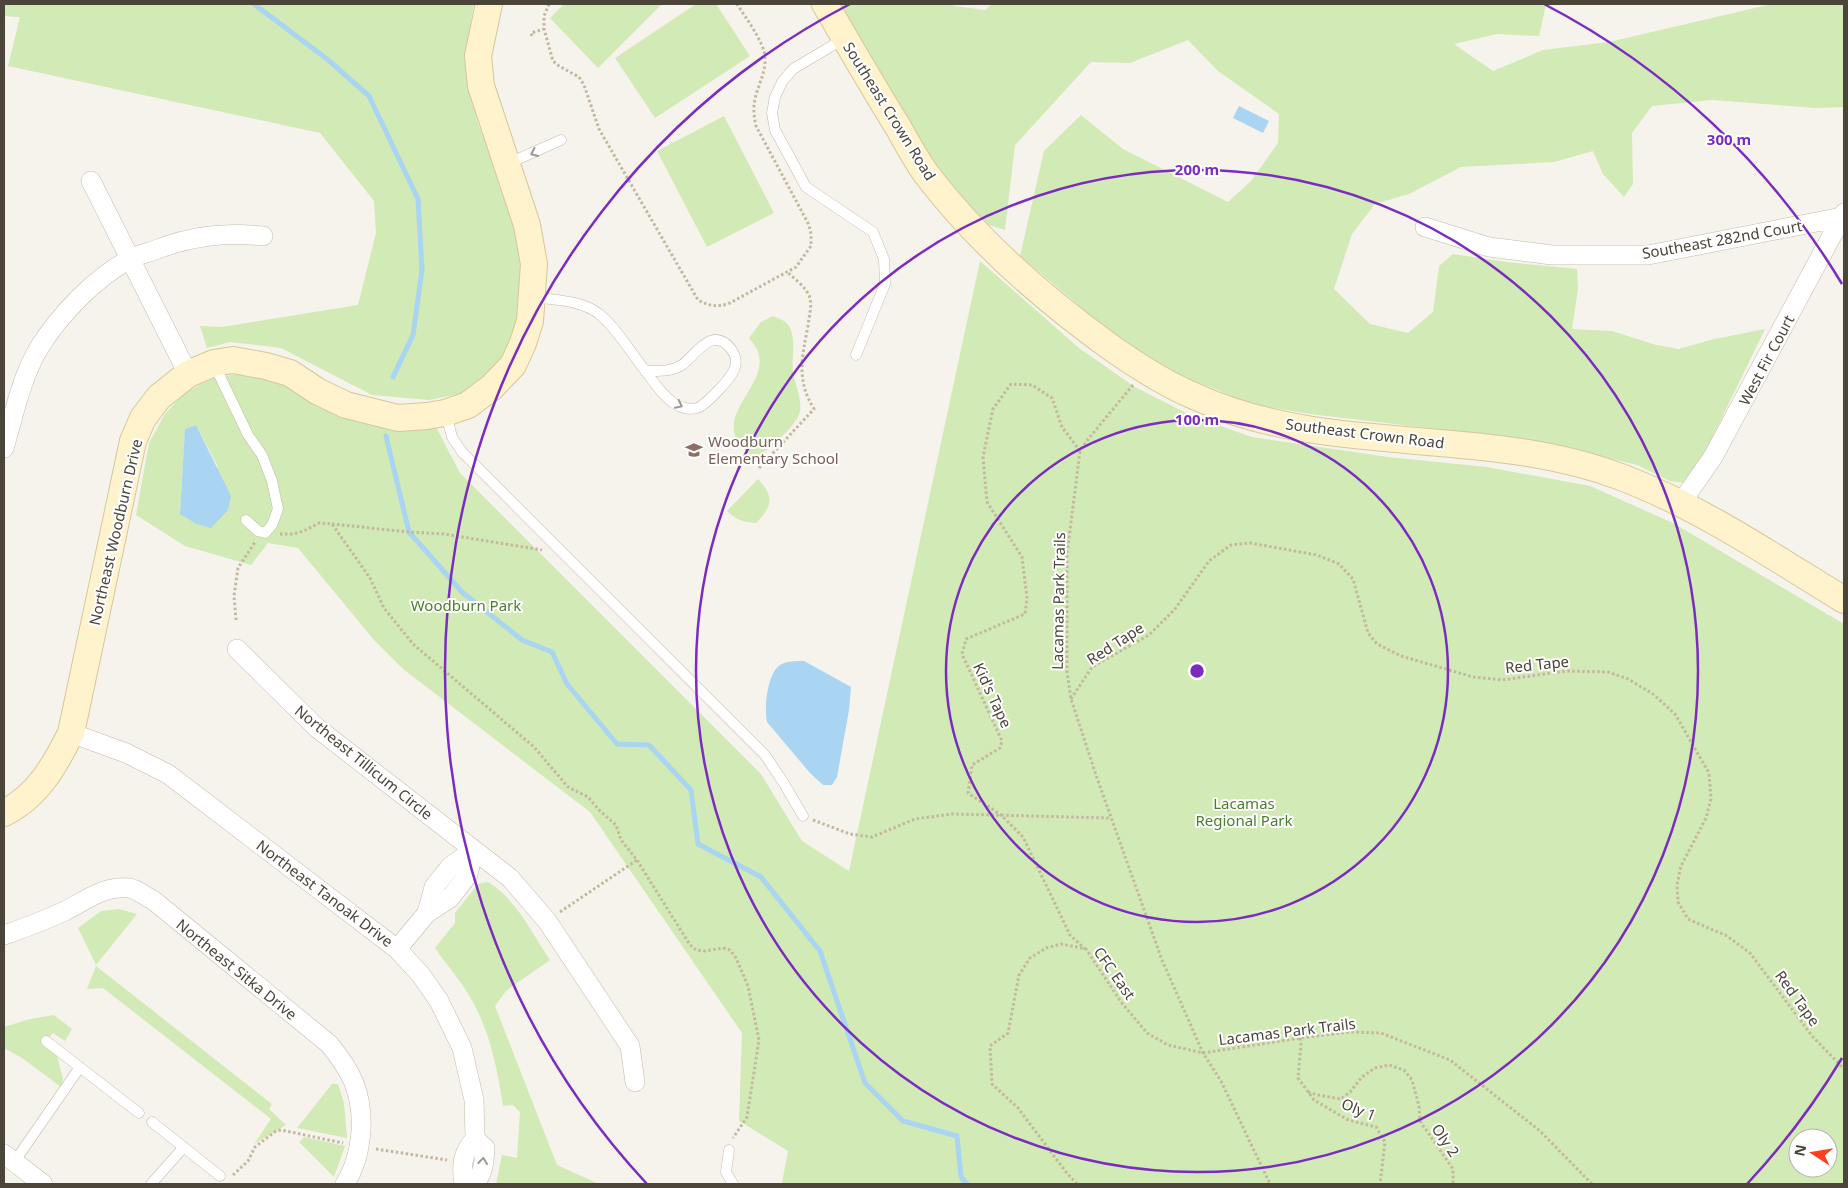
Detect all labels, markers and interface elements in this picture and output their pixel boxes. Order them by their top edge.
street label: Southeast Crown Road [839,38,941,184]
text: 300 m [1707,129,1751,149]
one-way arrow [530,146,539,157]
text: 200 m [1175,159,1219,179]
street label: Southeast 282nd Court [1640,215,1804,263]
street label: West Fir Court [1734,311,1799,409]
one-way arrow [673,398,682,408]
text: 100 m [1175,409,1219,429]
street label: Southeast Crown Road [1284,413,1446,453]
place label: Woodburn Elementary School [708,431,839,468]
street label: Northeast Woodburn Drive [84,437,146,627]
school or university icon: Woodburn Elementary School [684,440,704,460]
street label: Lacamas Park Trails [1047,532,1069,670]
park label: Woodburn Park [411,595,521,615]
street label: Red Tape [1083,617,1147,669]
street label: Red Tape [1504,651,1570,677]
street label: Kid's Tape [969,659,1017,731]
centre of rings [1188,662,1206,680]
street label: Northeast Tillicum Circle [291,700,437,824]
park label: Lacamas Regional Park [1195,793,1293,830]
street label: Northeast Tanoak Drive [253,835,397,951]
street label: Northeast Sitka Drive [173,914,301,1024]
street label: CFC East [1090,943,1141,1004]
street label: Red Tape [1771,966,1825,1030]
street label: Lacamas Park Trails [1217,1013,1357,1049]
street label: Oly 1 [1339,1093,1379,1125]
street label: Oly 2 [1428,1120,1464,1160]
north arrow [1788,1128,1838,1178]
text: N [1789,1143,1810,1158]
one-way arrow [477,1157,488,1165]

